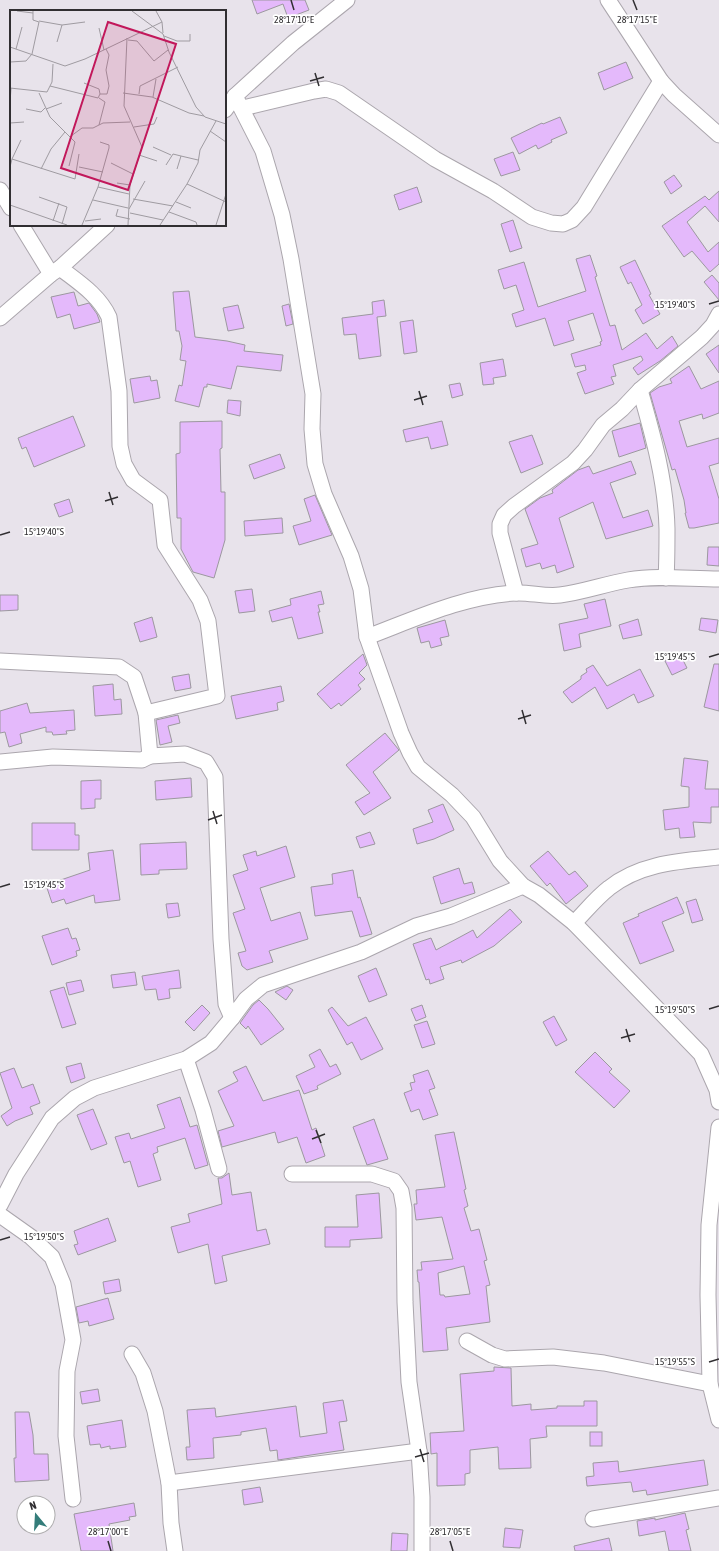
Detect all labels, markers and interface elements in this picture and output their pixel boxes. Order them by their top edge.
inset map [10,10,226,226]
text: 28°17'10"E [274,14,315,25]
text: 28°17'15"E [617,14,658,25]
text: 15°19'40"S [655,299,695,310]
text: 15°19'40"S [24,526,64,537]
text: 15°19'45"S [655,651,695,662]
text: 15°19'45"S [24,879,64,890]
text: 15°19'50"S [655,1004,695,1015]
text: 15°19'50"S [24,1231,64,1242]
text: 15°19'55"S [655,1356,695,1367]
north arrow [16,1495,56,1535]
text: N [28,1499,38,1512]
text: 28°17'00"E [88,1526,129,1537]
text: 28°17'05"E [430,1526,471,1537]

